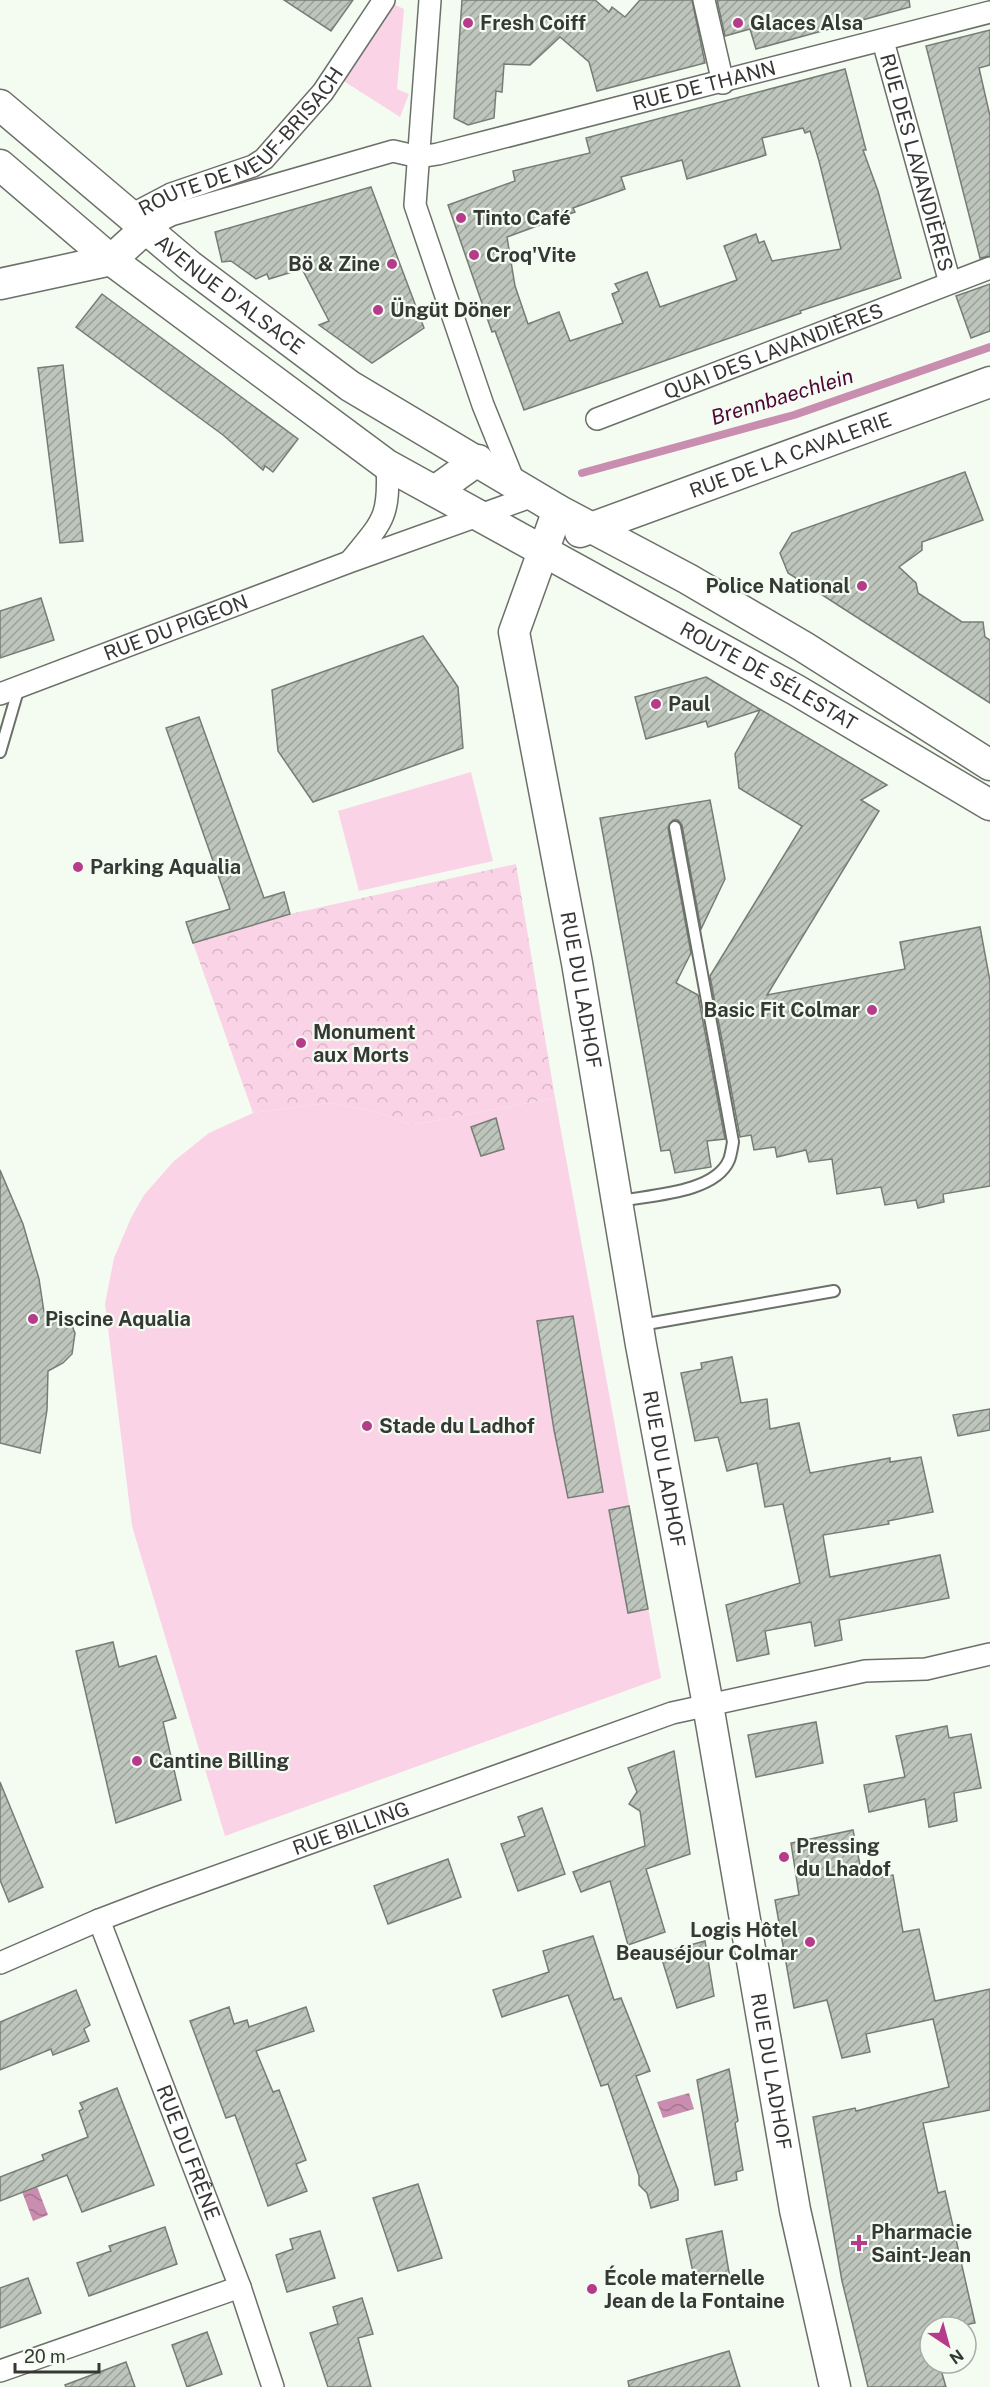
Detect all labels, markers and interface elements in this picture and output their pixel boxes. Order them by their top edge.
place label: Fresh Coiff [480,11,586,35]
place label: Glaces Alsa [750,11,863,35]
marker: Fresh Coiff [461,16,475,30]
marker: Glaces Alsa [731,16,745,30]
street label: RUE DES LAVANDIÈRES [875,51,958,274]
street label: RUE DE THANN [630,56,778,115]
street label: ROUTE DE NEUF-BRISACH [135,62,348,221]
place label: Tinto Café [473,206,571,230]
marker: Tinto Café [454,211,468,225]
street label: AVENUE D'ALSACE [150,230,309,360]
place label: Croq'Vite [486,243,576,267]
marker: Croq'Vite [467,248,481,262]
place label: Bö & Zine [288,252,380,276]
marker: Bö & Zine [385,257,399,271]
place label: Üngüt Döner [390,297,511,322]
street label: QUAI DES LAVANDIÈRES [660,298,887,404]
marker: Üngüt Döner [371,303,385,317]
water label: Brennbaechlein [708,363,856,430]
street label: RUE DE LA CAVALERIE [686,407,895,503]
place label: Police National [706,574,850,598]
marker: Police National [855,579,869,593]
street label: RUE DU PIGEON [100,589,251,666]
street label: ROUTE DE SÉLESTAT [676,617,862,736]
place label: Paul [668,692,711,716]
marker: Paul [649,697,663,711]
place label: Parking Aqualia [90,855,241,879]
marker: Parking Aqualia [71,860,85,874]
street label: RUE DU LADHOF [555,909,607,1070]
place label: Basic Fit Colmar [704,998,860,1022]
marker: Basic Fit Colmar [865,1003,879,1017]
place label: Monument aux Morts [313,1020,416,1067]
marker: Monument aux Morts [294,1036,308,1050]
place label: Piscine Aqualia [45,1307,191,1331]
marker: Piscine Aqualia [26,1312,40,1326]
street label: RUE DU LADHOF [638,1389,690,1549]
place label: Stade du Ladhof [379,1414,535,1438]
marker: Stade du Ladhof [360,1419,374,1433]
place label: Cantine Billing [149,1749,290,1773]
marker: Cantine Billing [130,1754,144,1768]
street label: RUE BILLING [289,1796,412,1860]
place label: Pressing du Lhadof [796,1834,891,1881]
marker: Pressing du Lhadof [777,1850,791,1864]
place label: Logis Hôtel Beauséjour Colmar [616,1918,798,1965]
marker: Logis Hôtel Beauséjour Colmar [803,1935,817,1949]
street label: RUE DU LADHOF [746,1991,796,2152]
street label: RUE DU FRÊNE [152,2082,225,2223]
place label: Pharmacie Saint-Jean [871,2220,972,2267]
marker: Pharmacie Saint-Jean [852,2236,866,2250]
place label: École maternelle Jean de la Fontaine [604,2265,785,2313]
marker: École maternelle Jean de la Fontaine [585,2282,599,2296]
north arrow [918,2315,978,2375]
scale bar [15,2336,99,2374]
text: N [946,2345,967,2368]
text: 20 m [24,2346,66,2367]

